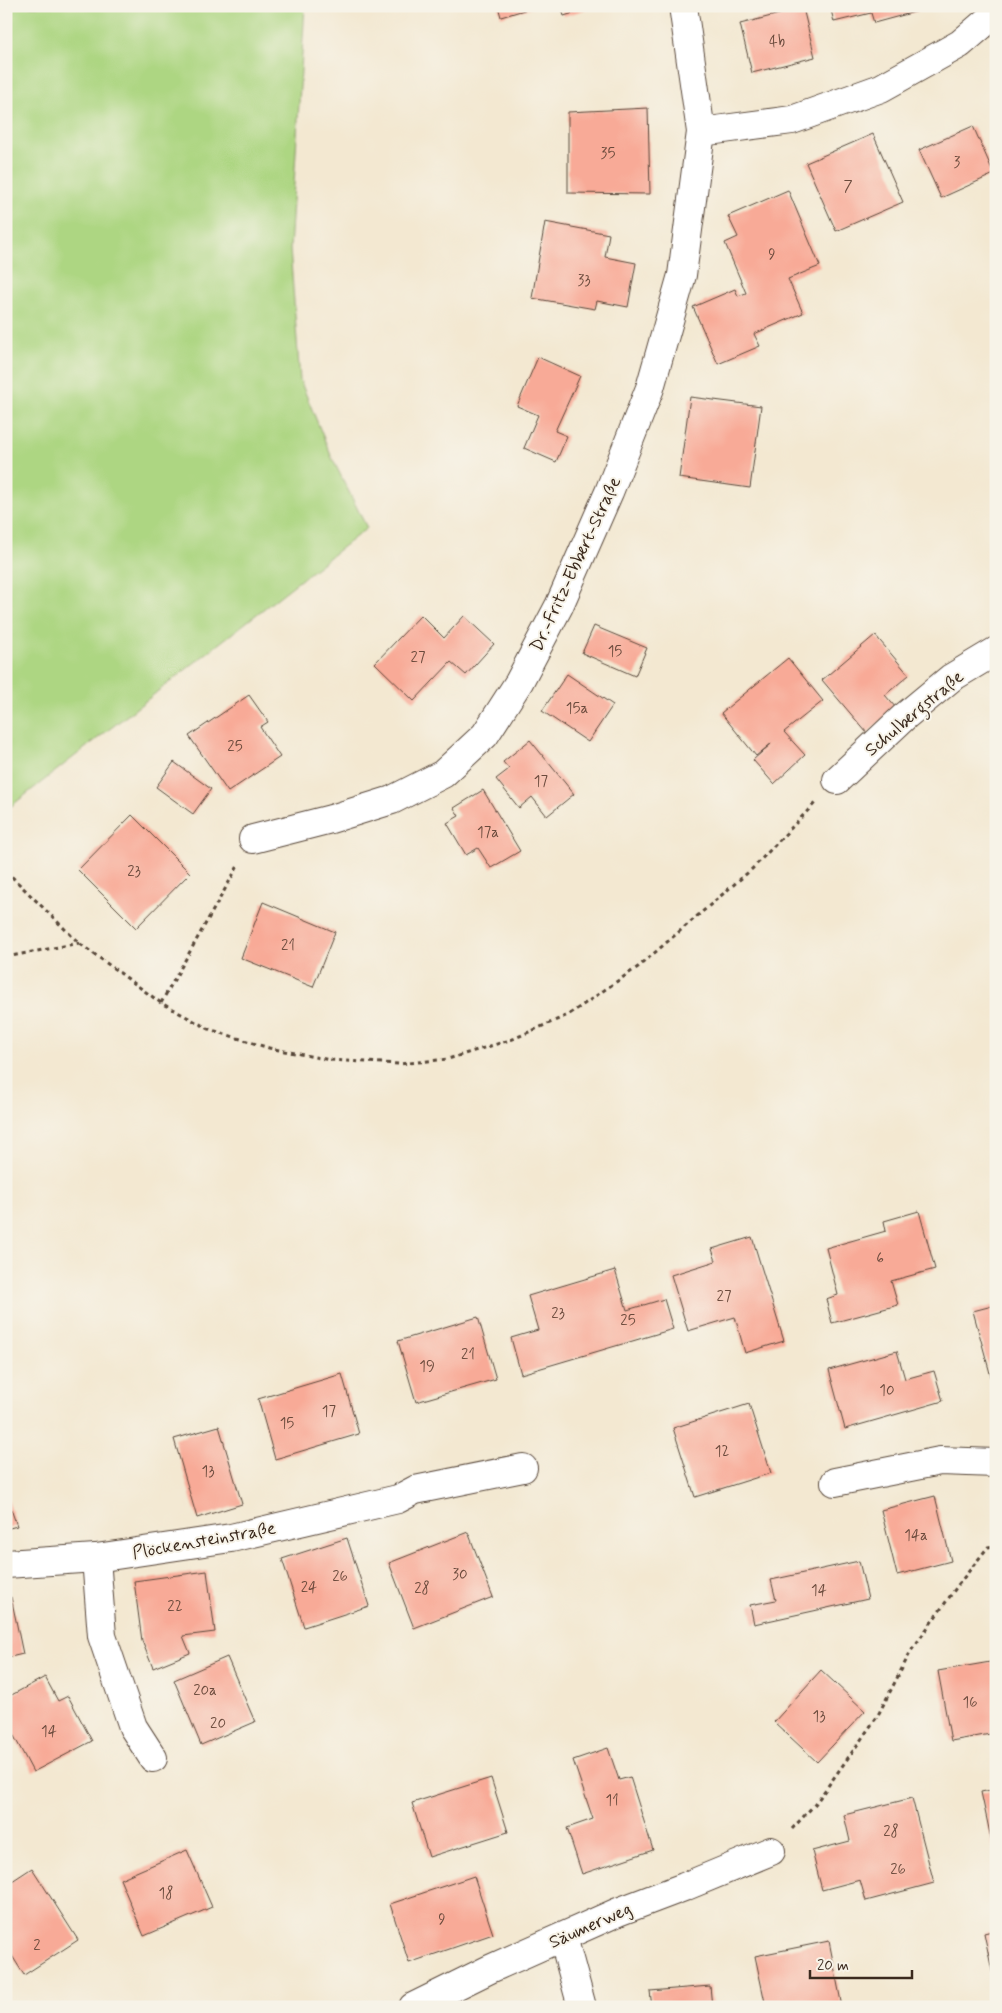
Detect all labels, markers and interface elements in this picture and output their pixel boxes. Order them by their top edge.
house number: 4b [769,32,785,52]
house number: 35 [601,144,615,164]
house number: 3 [954,153,961,173]
house number: 7 [843,177,853,197]
house number: 9 [768,245,776,265]
house number: 33 [577,271,591,291]
street label: Dr.-Fritz-Ebbert-Straße [525,473,627,656]
house number: 15 [608,642,622,662]
house number: 27 [411,648,426,668]
street label: Schulbergstraße [860,665,970,764]
house number: 15a [566,699,588,719]
house number: 25 [227,737,243,757]
house number: 17 [534,772,549,792]
house number: 17a [477,823,499,843]
house number: 23 [127,862,141,882]
house number: 21 [281,936,295,956]
house number: 6 [876,1249,884,1269]
house number: 27 [717,1287,732,1307]
house number: 23 [551,1304,565,1324]
house number: 25 [620,1311,636,1331]
house number: 21 [461,1345,475,1365]
house number: 19 [419,1357,435,1377]
house number: 10 [879,1381,895,1401]
house number: 17 [322,1402,337,1422]
house number: 15 [280,1414,294,1434]
house number: 12 [715,1442,729,1462]
house number: 13 [201,1462,215,1482]
street label: Plöckensteinstraße [131,1517,278,1565]
house number: 14a [904,1526,928,1546]
house number: 30 [452,1565,468,1585]
house number: 26 [332,1567,348,1587]
house number: 24 [301,1578,317,1598]
house number: 28 [414,1579,430,1599]
house number: 14 [811,1581,827,1601]
house number: 22 [167,1597,183,1617]
house number: 20a [193,1681,217,1701]
house number: 16 [962,1693,978,1713]
house number: 13 [812,1707,826,1727]
house number: 20 [210,1714,226,1734]
house number: 14 [41,1722,57,1742]
house number: 11 [605,1791,619,1811]
house number: 28 [883,1822,899,1842]
house number: 26 [890,1860,906,1880]
house number: 18 [159,1884,173,1904]
street label: Säumerweg [545,1897,635,1955]
house number: 9 [438,1910,446,1930]
house number: 2 [33,1936,41,1956]
scale bar [810,1948,912,1980]
text: 20 m [817,1956,849,1976]

